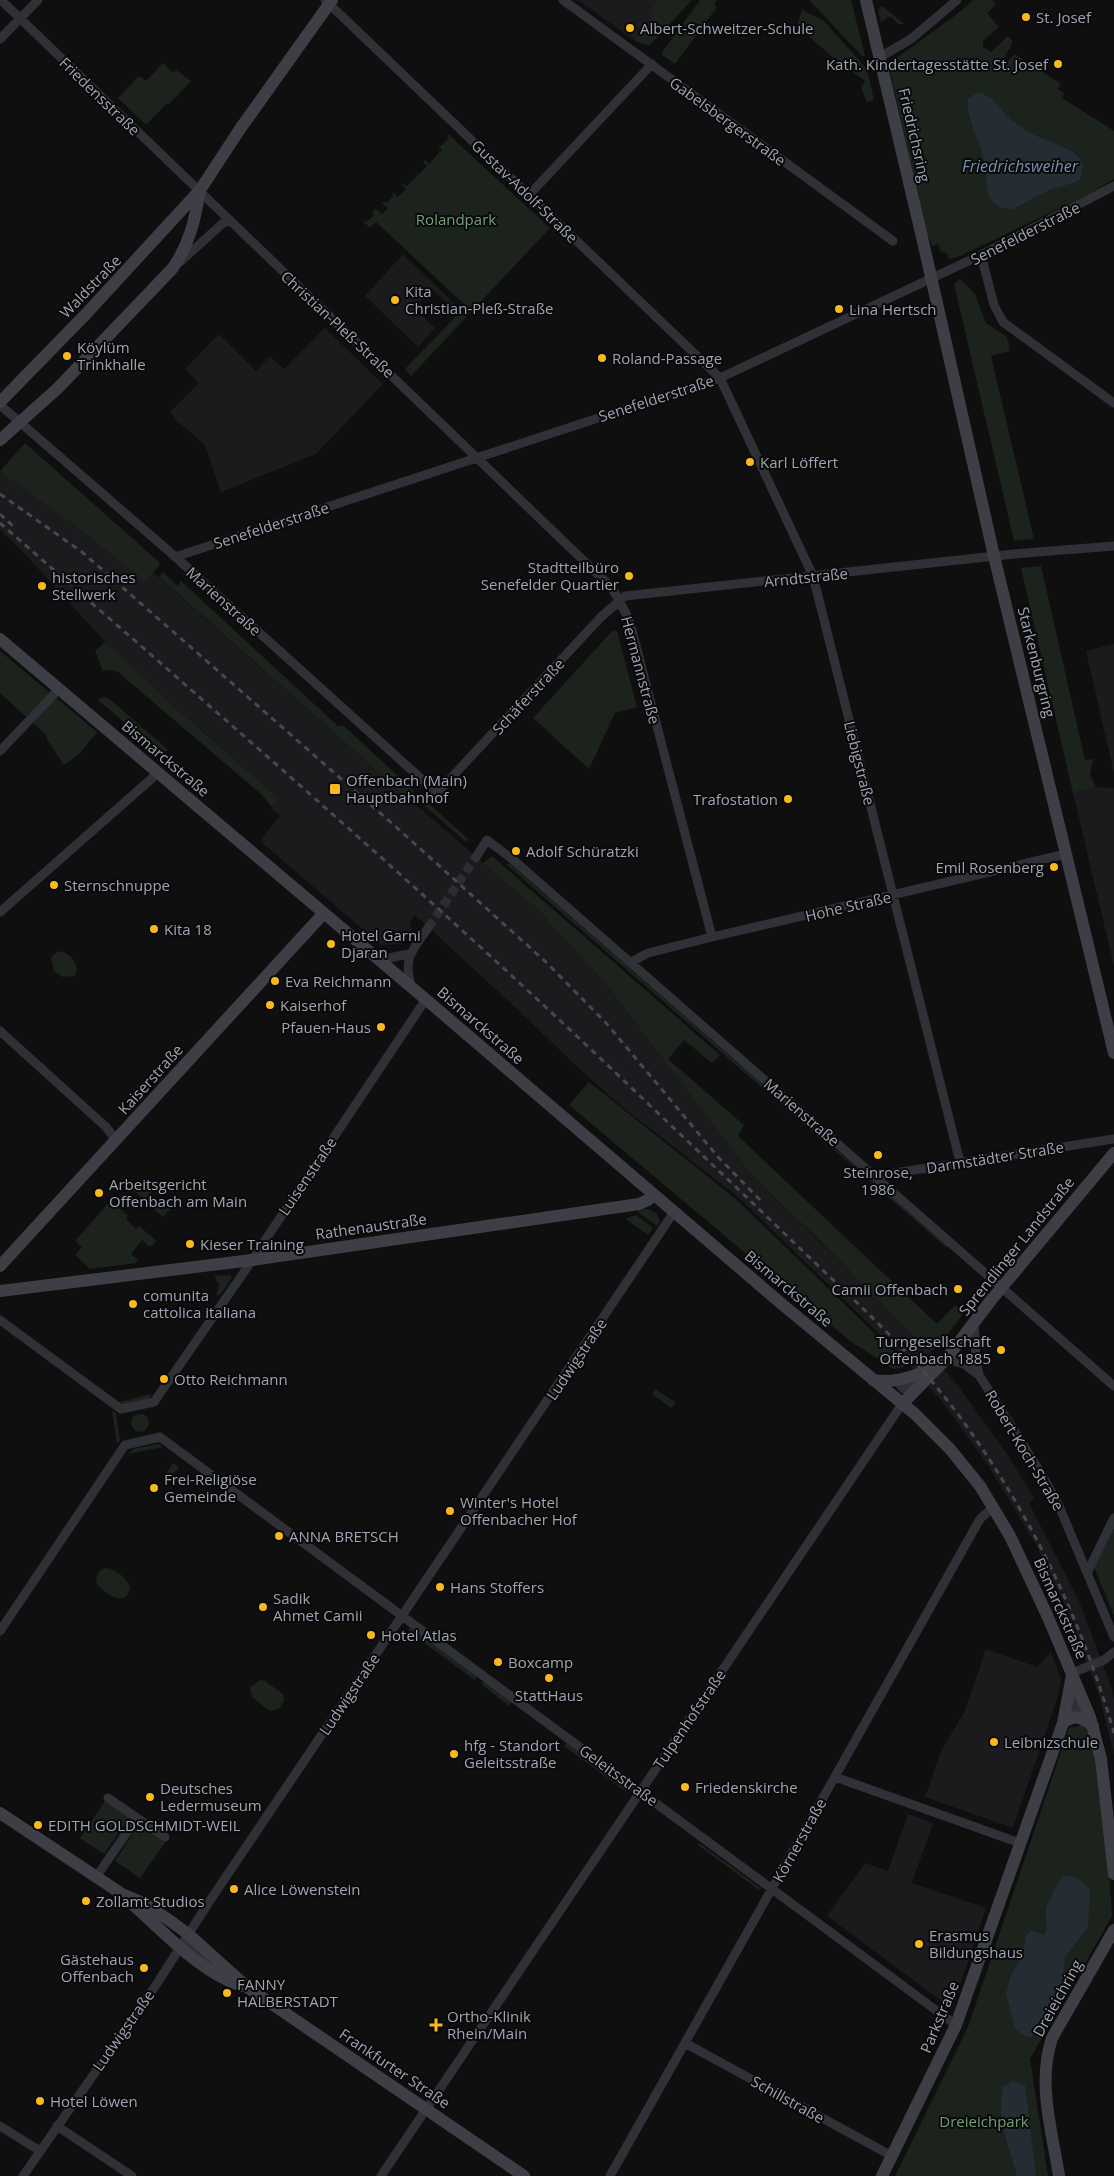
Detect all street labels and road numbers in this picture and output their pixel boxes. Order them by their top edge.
street label: Friedensstraße [55,52,145,140]
street label: Gabelsbergerstraße [666,72,790,170]
street label: Friedrichsring [894,86,936,184]
street label: Gustav-Adolf-Straße [468,135,582,247]
street label: Senefelderstraße [967,197,1083,269]
street label: Waldstraße [55,250,125,322]
street label: Christian-Pleß-Straße [277,266,399,382]
street label: Senefelderstraße [596,370,716,426]
street label: Senefelderstraße [211,497,331,553]
street label: Marienstraße [182,562,266,640]
street label: Arndtstraße [763,563,849,591]
street label: Starkenburgring [1014,605,1060,719]
street label: Hermannstraße [617,614,665,726]
street label: Schäferstraße [488,654,568,738]
street label: Bismarckstraße [118,715,214,801]
street label: Liebigstraße [840,719,880,807]
street label: Hohe Straße [803,886,893,926]
street label: Bismarckstraße [433,982,529,1068]
street label: Kaiserstraße [113,1040,187,1118]
street label: Marienstraße [760,1074,844,1150]
street label: Luisenstraße [273,1133,341,1219]
street label: Darmstädter Straße [925,1136,1065,1178]
street label: Sprendlinger Landstraße [954,1172,1078,1320]
street label: Rathenaustraße [314,1208,428,1244]
street label: Bismarckstraße [741,1245,837,1331]
street label: Ludwigstraße [541,1314,611,1404]
street label: Robert-Koch-Straße [981,1386,1069,1514]
street label: Bismarckstraße [1030,1554,1092,1662]
street label: Ludwigstraße [314,1649,384,1739]
street label: Tulpenhofstraße [648,1665,730,1773]
street label: Geleitsstraße [576,1740,662,1810]
street label: Körnerstraße [768,1795,830,1885]
street label: Dreieichring [1028,1956,1086,2040]
street label: Parkstraße [915,1978,963,2056]
street label: Ludwigstraße [88,1986,158,2074]
street label: Frankfurter Straße [336,2024,454,2112]
street label: Schillstraße [748,2071,828,2127]

